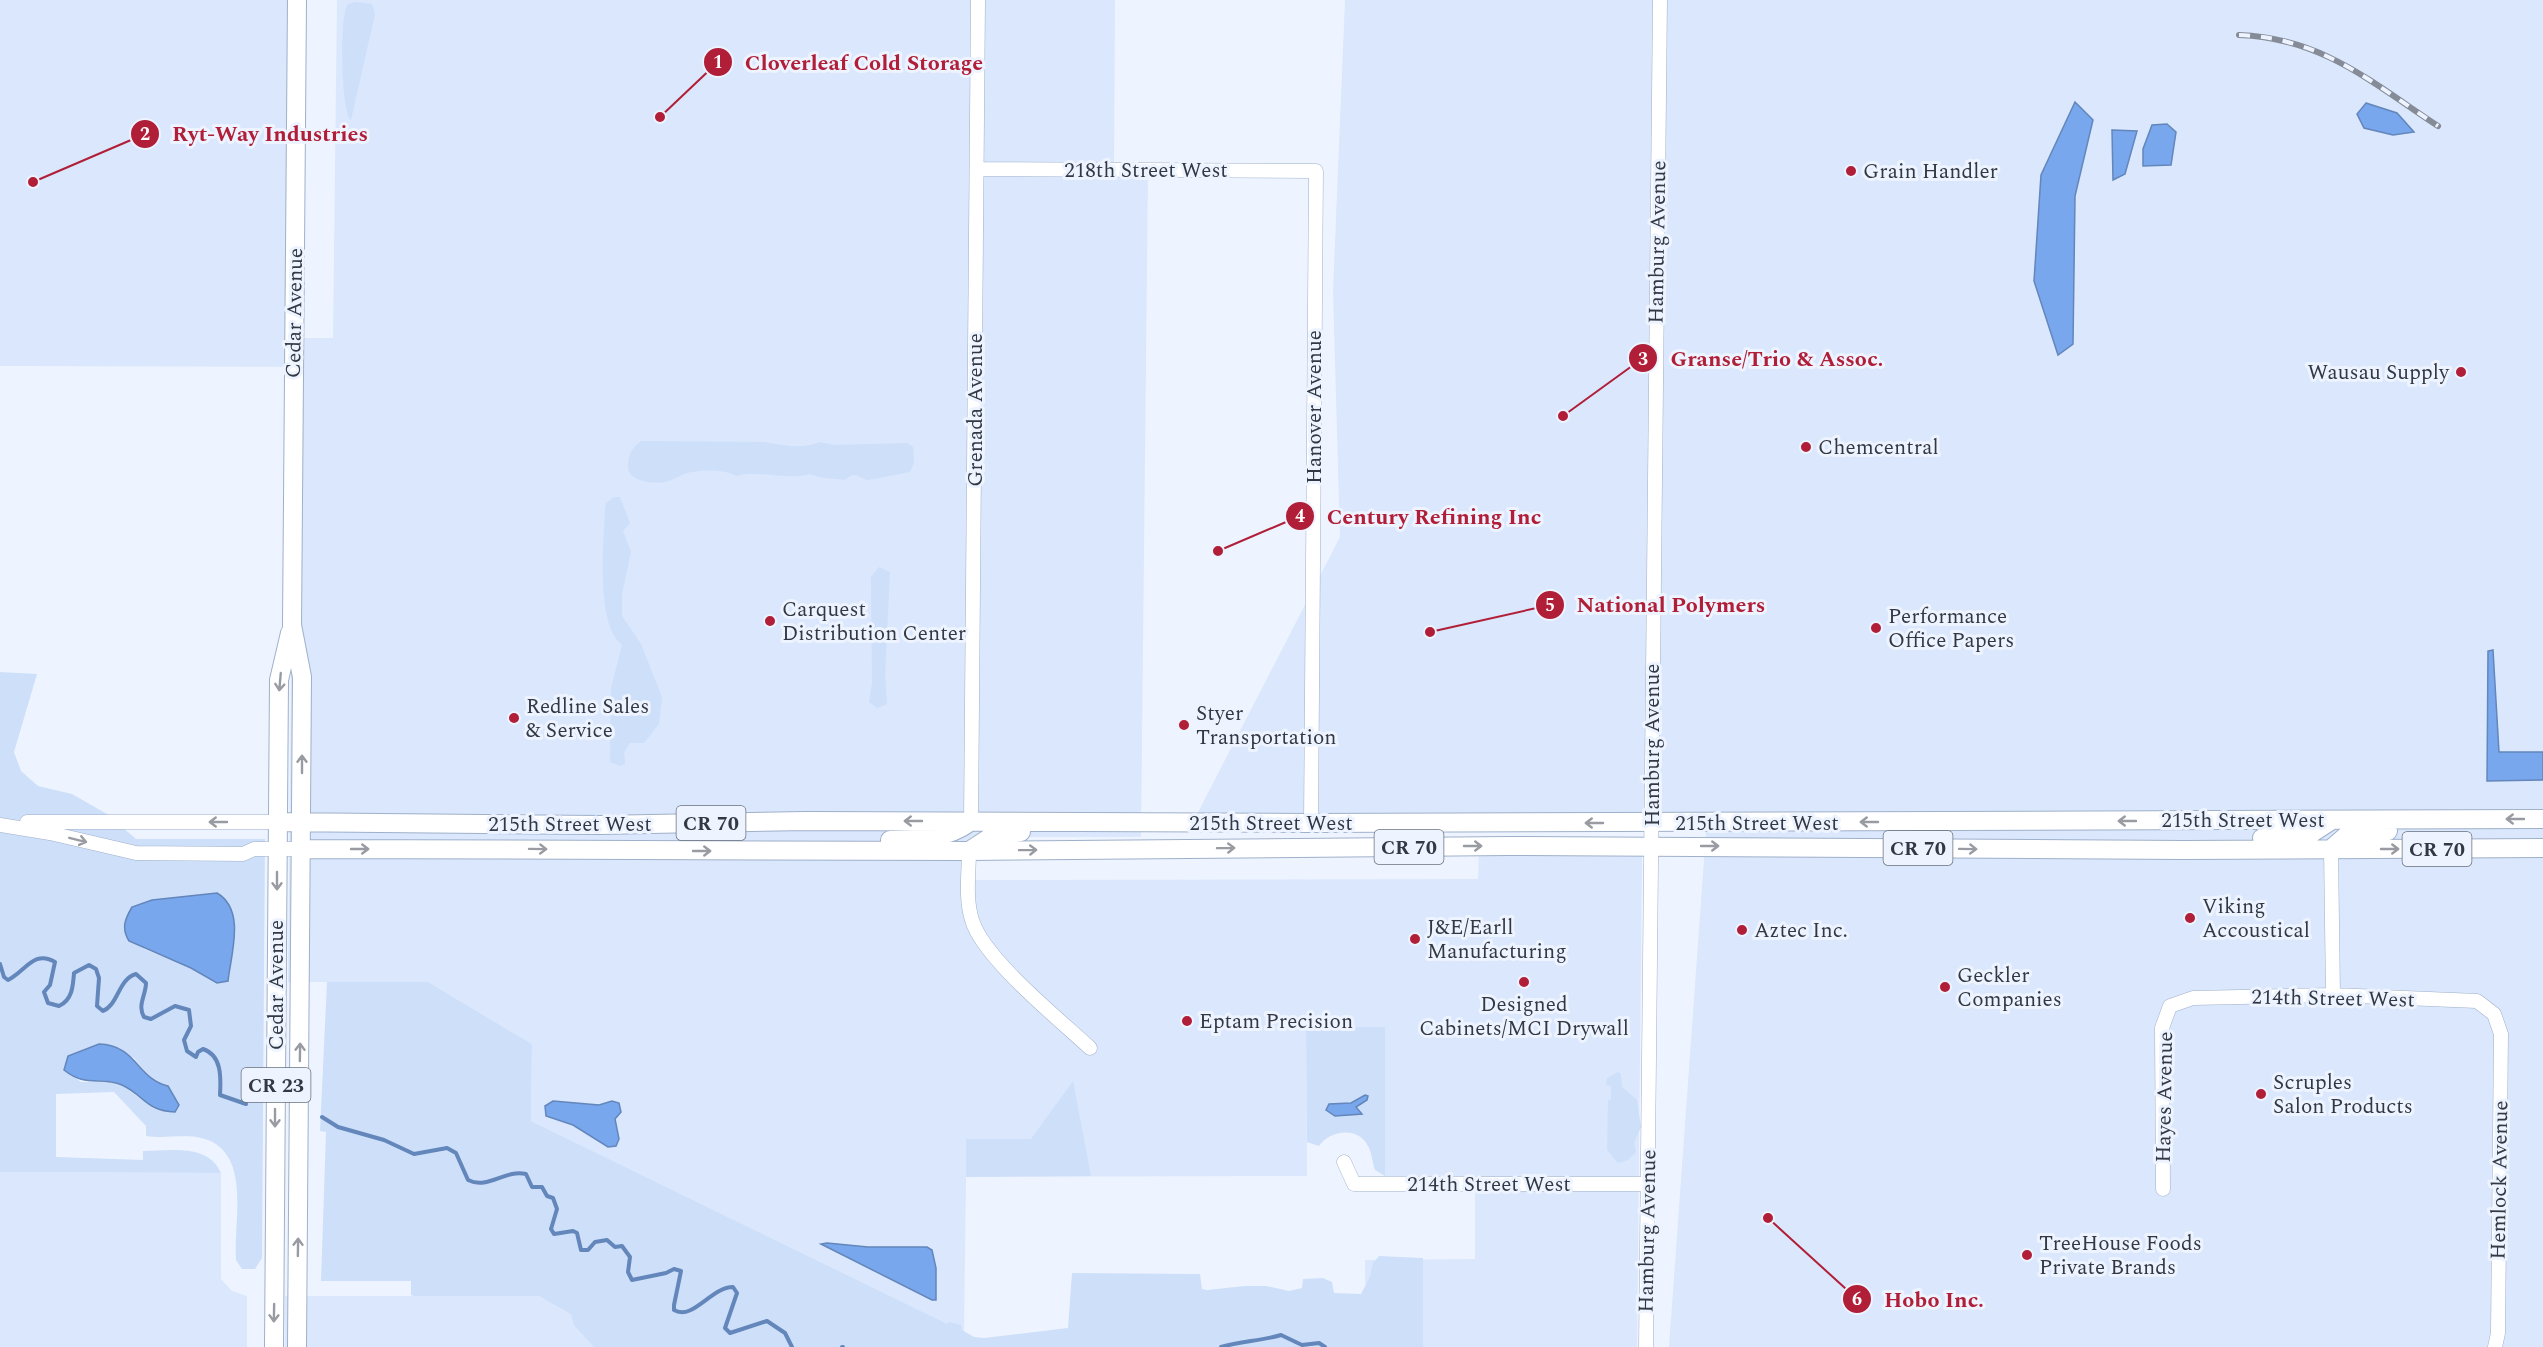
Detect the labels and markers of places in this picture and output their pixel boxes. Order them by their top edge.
callout: Cloverleaf Cold Storage [703,42,996,82]
callout: Ryt-Way Industries [130,114,380,154]
place label: Grain Handler [1863,156,1998,188]
marker: Grain Handler [1844,164,1858,178]
callout: Granse/Trio & Assoc. [1628,338,1895,378]
place label: Wausau Supply [2307,357,2450,389]
marker: Wausau Supply [2454,365,2468,379]
place label: Chemcentral [1818,432,1939,464]
marker: Chemcentral [1799,440,1813,454]
callout: Century Refining Inc [1285,496,1554,536]
callout: National Polymers [1535,585,1778,625]
place label: Carquest Distribution Center [782,594,966,650]
place label: Performance Office Papers [1888,601,2014,657]
marker: Carquest Distribution Center [763,614,777,628]
marker: Performance Office Papers [1869,621,1883,635]
place label: Redline Sales & Service [526,691,649,747]
place label: Styer Transportation [1196,698,1337,754]
marker: Redline Sales & Service [507,711,521,725]
marker: Styer Transportation [1177,718,1191,732]
place label: Viking Accoustical [2202,891,2310,947]
marker: Viking Accoustical [2183,911,2197,925]
place label: J&E/Earll Manufacturing [1427,912,1567,968]
place label: Aztec Inc. [1754,915,1848,947]
marker: Aztec Inc. [1735,923,1749,937]
marker: J&E/Earll Manufacturing [1408,932,1422,946]
place label: Geckler Companies [1957,960,2062,1016]
marker: Designed Cabinets/MCI Drywall [1517,975,1531,989]
marker: Geckler Companies [1938,980,1952,994]
place label: Designed Cabinets/MCI Drywall [1419,989,1629,1045]
place label: Eptam Precision [1199,1006,1353,1038]
marker: Eptam Precision [1180,1014,1194,1028]
place label: Scruples Salon Products [2273,1067,2413,1123]
marker: Scruples Salon Products [2254,1087,2268,1101]
place label: TreeHouse Foods Private Brands [2039,1228,2202,1284]
marker: TreeHouse Foods Private Brands [2020,1248,2034,1262]
callout: Hobo Inc. [1842,1279,1996,1319]

